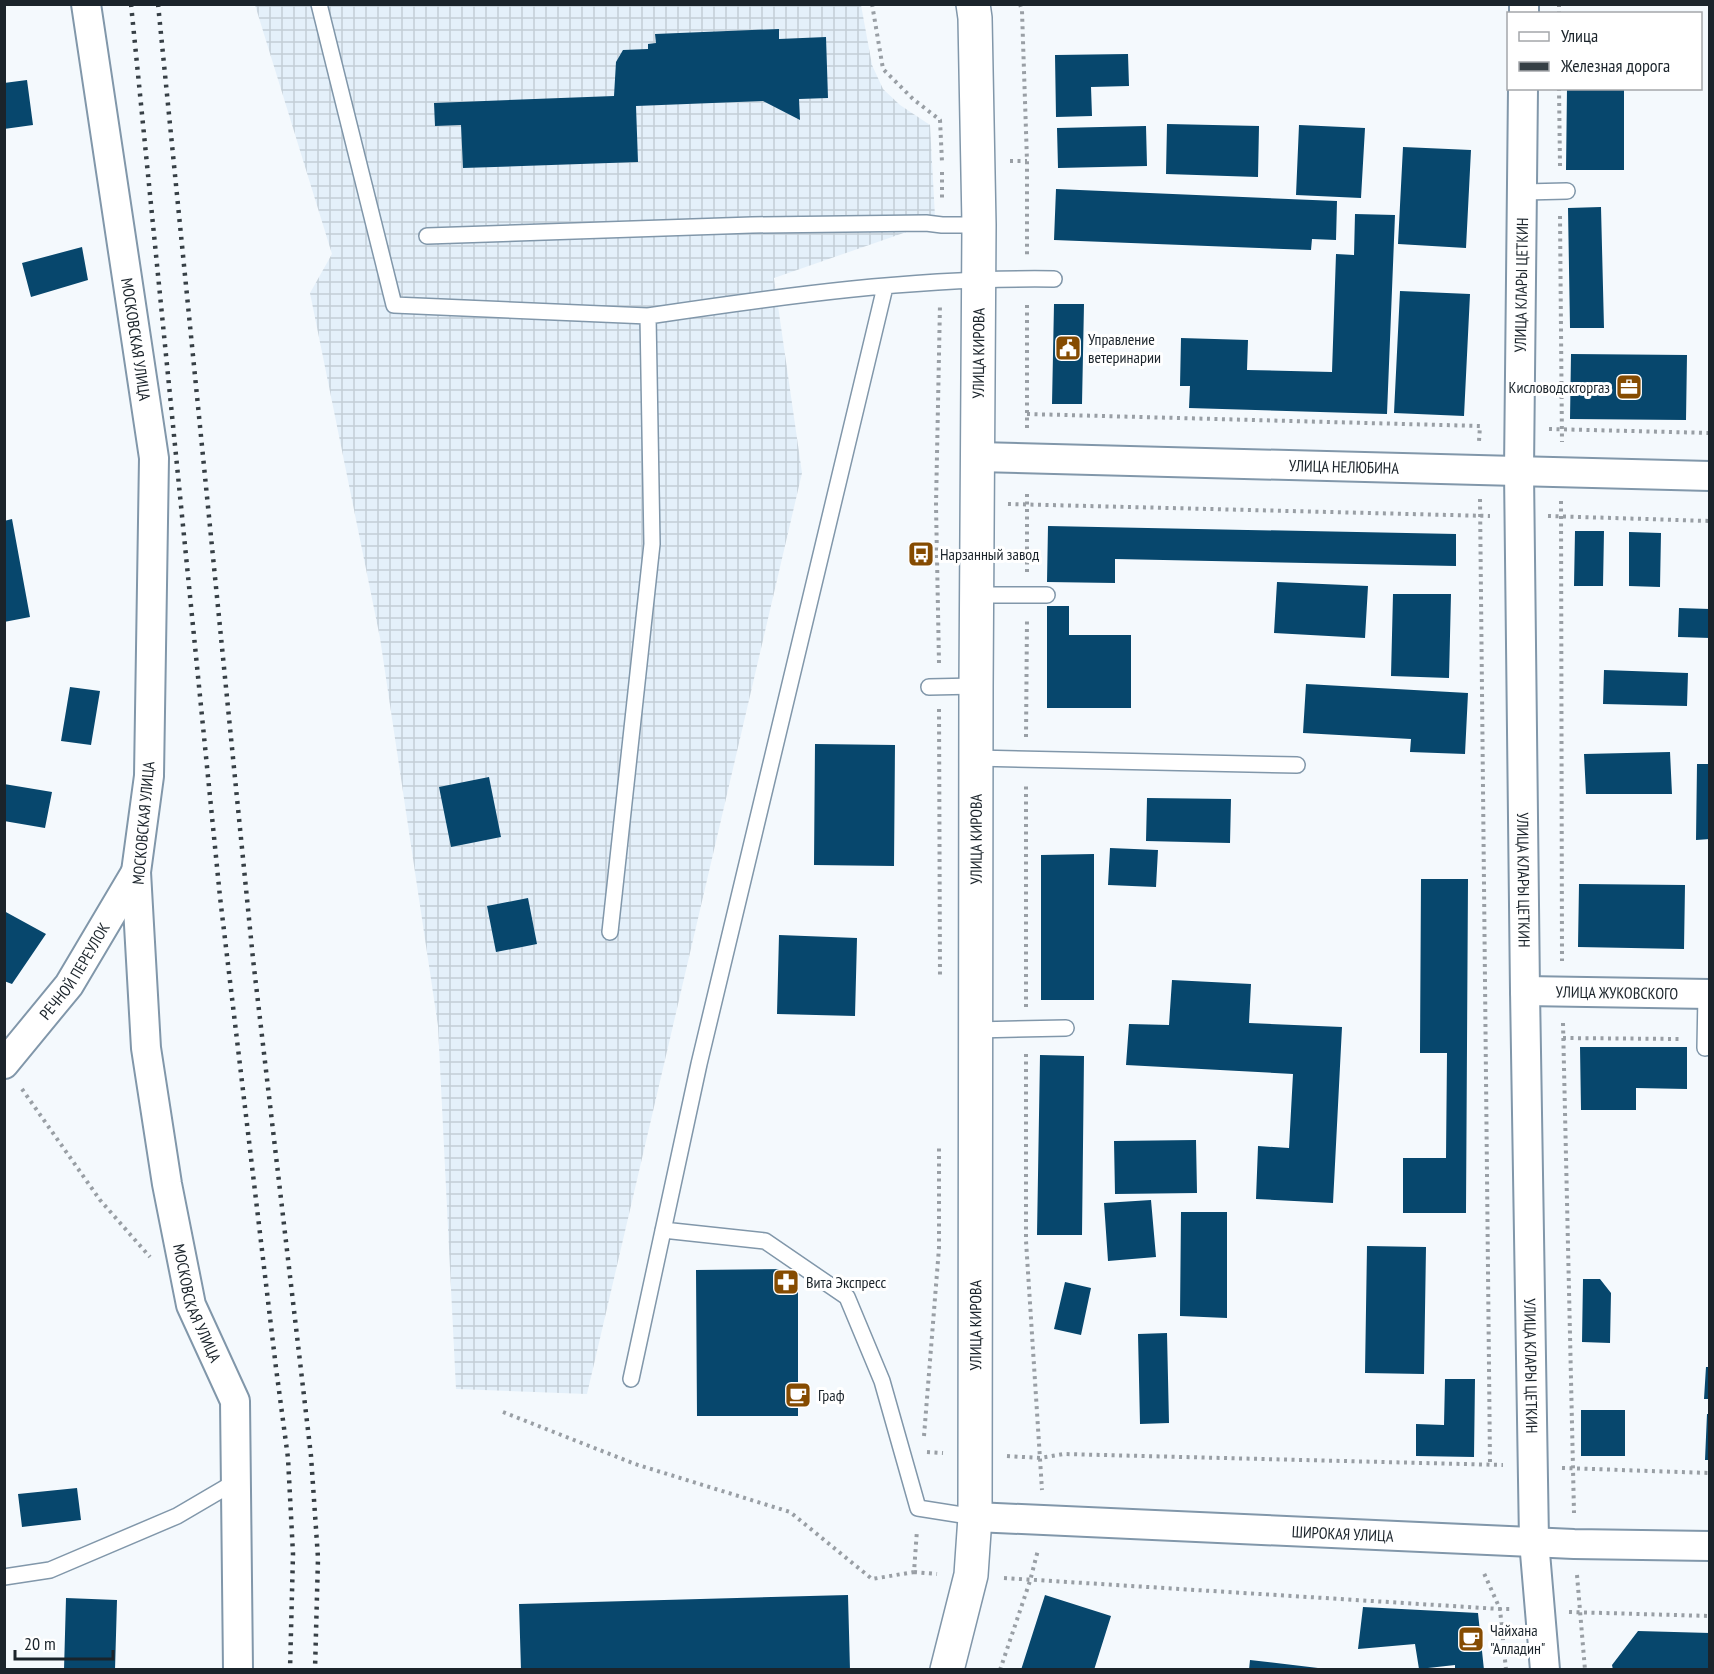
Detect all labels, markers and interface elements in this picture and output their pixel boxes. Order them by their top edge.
legend [1507,12,1702,90]
text: Улица [1561,24,1598,47]
text: Железная дорога [1560,54,1670,77]
street label: УЛИЦА КЛАРЫ ЦЕТКИН [1510,217,1532,353]
street label: МОСКОВСКАЯ УЛИЦА [117,277,155,402]
street label: УЛИЦА КИРОВА [968,307,988,399]
place label: Управление ветеринарии [1088,329,1161,367]
public building icon: Управление ветеринарии [1053,333,1083,363]
office icon: Кисловодскгоргаз [1614,372,1644,402]
place label: Кисловодскгоргаз [1509,377,1610,397]
street label: УЛИЦА НЕЛЮБИНА [1289,455,1400,478]
bus stop icon: Нарзанный завод [906,539,936,569]
place label: Нарзанный завод [940,544,1039,564]
street label: МОСКОВСКАЯ УЛИЦА [128,760,158,885]
street label: УЛИЦА КИРОВА [966,793,986,884]
street label: УЛИЦА КЛАРЫ ЦЕТКИН [1513,812,1534,948]
street label: РЕЧНОЙ ПЕРЕУЛОК [35,919,114,1023]
street label: УЛИЦА ЖУКОВСКОГО [1556,981,1679,1003]
street label: МОСКОВСКАЯ УЛИЦА [169,1242,226,1366]
pharmacy icon: Вита Экспресс [771,1267,801,1297]
place label: Вита Экспресс [806,1272,886,1292]
street label: УЛИЦА КИРОВА [965,1279,985,1370]
street label: УЛИЦА КЛАРЫ ЦЕТКИН [1520,1298,1542,1434]
cafe icon: Граф [783,1380,813,1410]
place label: Граф [818,1385,845,1405]
street label: ШИРОКАЯ УЛИЦА [1291,1521,1394,1546]
place label: Чайхана "Алладин" [1490,1620,1545,1658]
scale bar [15,1623,112,1661]
cafe icon: Чайхана "Алладин" [1456,1624,1486,1654]
text: 20 m [24,1632,56,1655]

